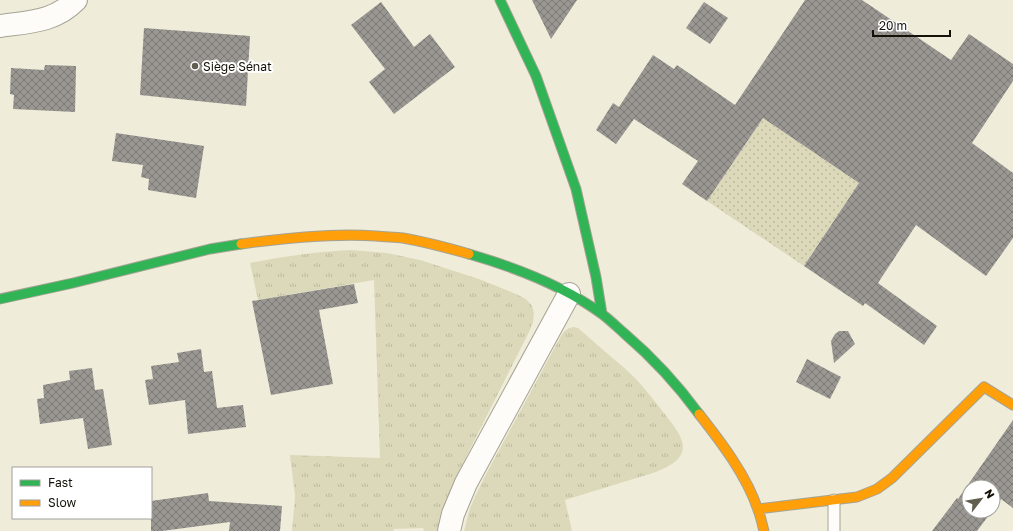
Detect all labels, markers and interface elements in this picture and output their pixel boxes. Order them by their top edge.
scale bar [873,12,950,38]
text: 20 m [879,18,907,33]
place label: Siège Sénat [203,59,272,74]
marker: Siège Sénat [190,61,200,71]
legend [12,467,152,519]
text: Fast [48,475,73,490]
north arrow [961,479,1001,519]
text: N [982,487,998,501]
text: Slow [48,495,76,510]

